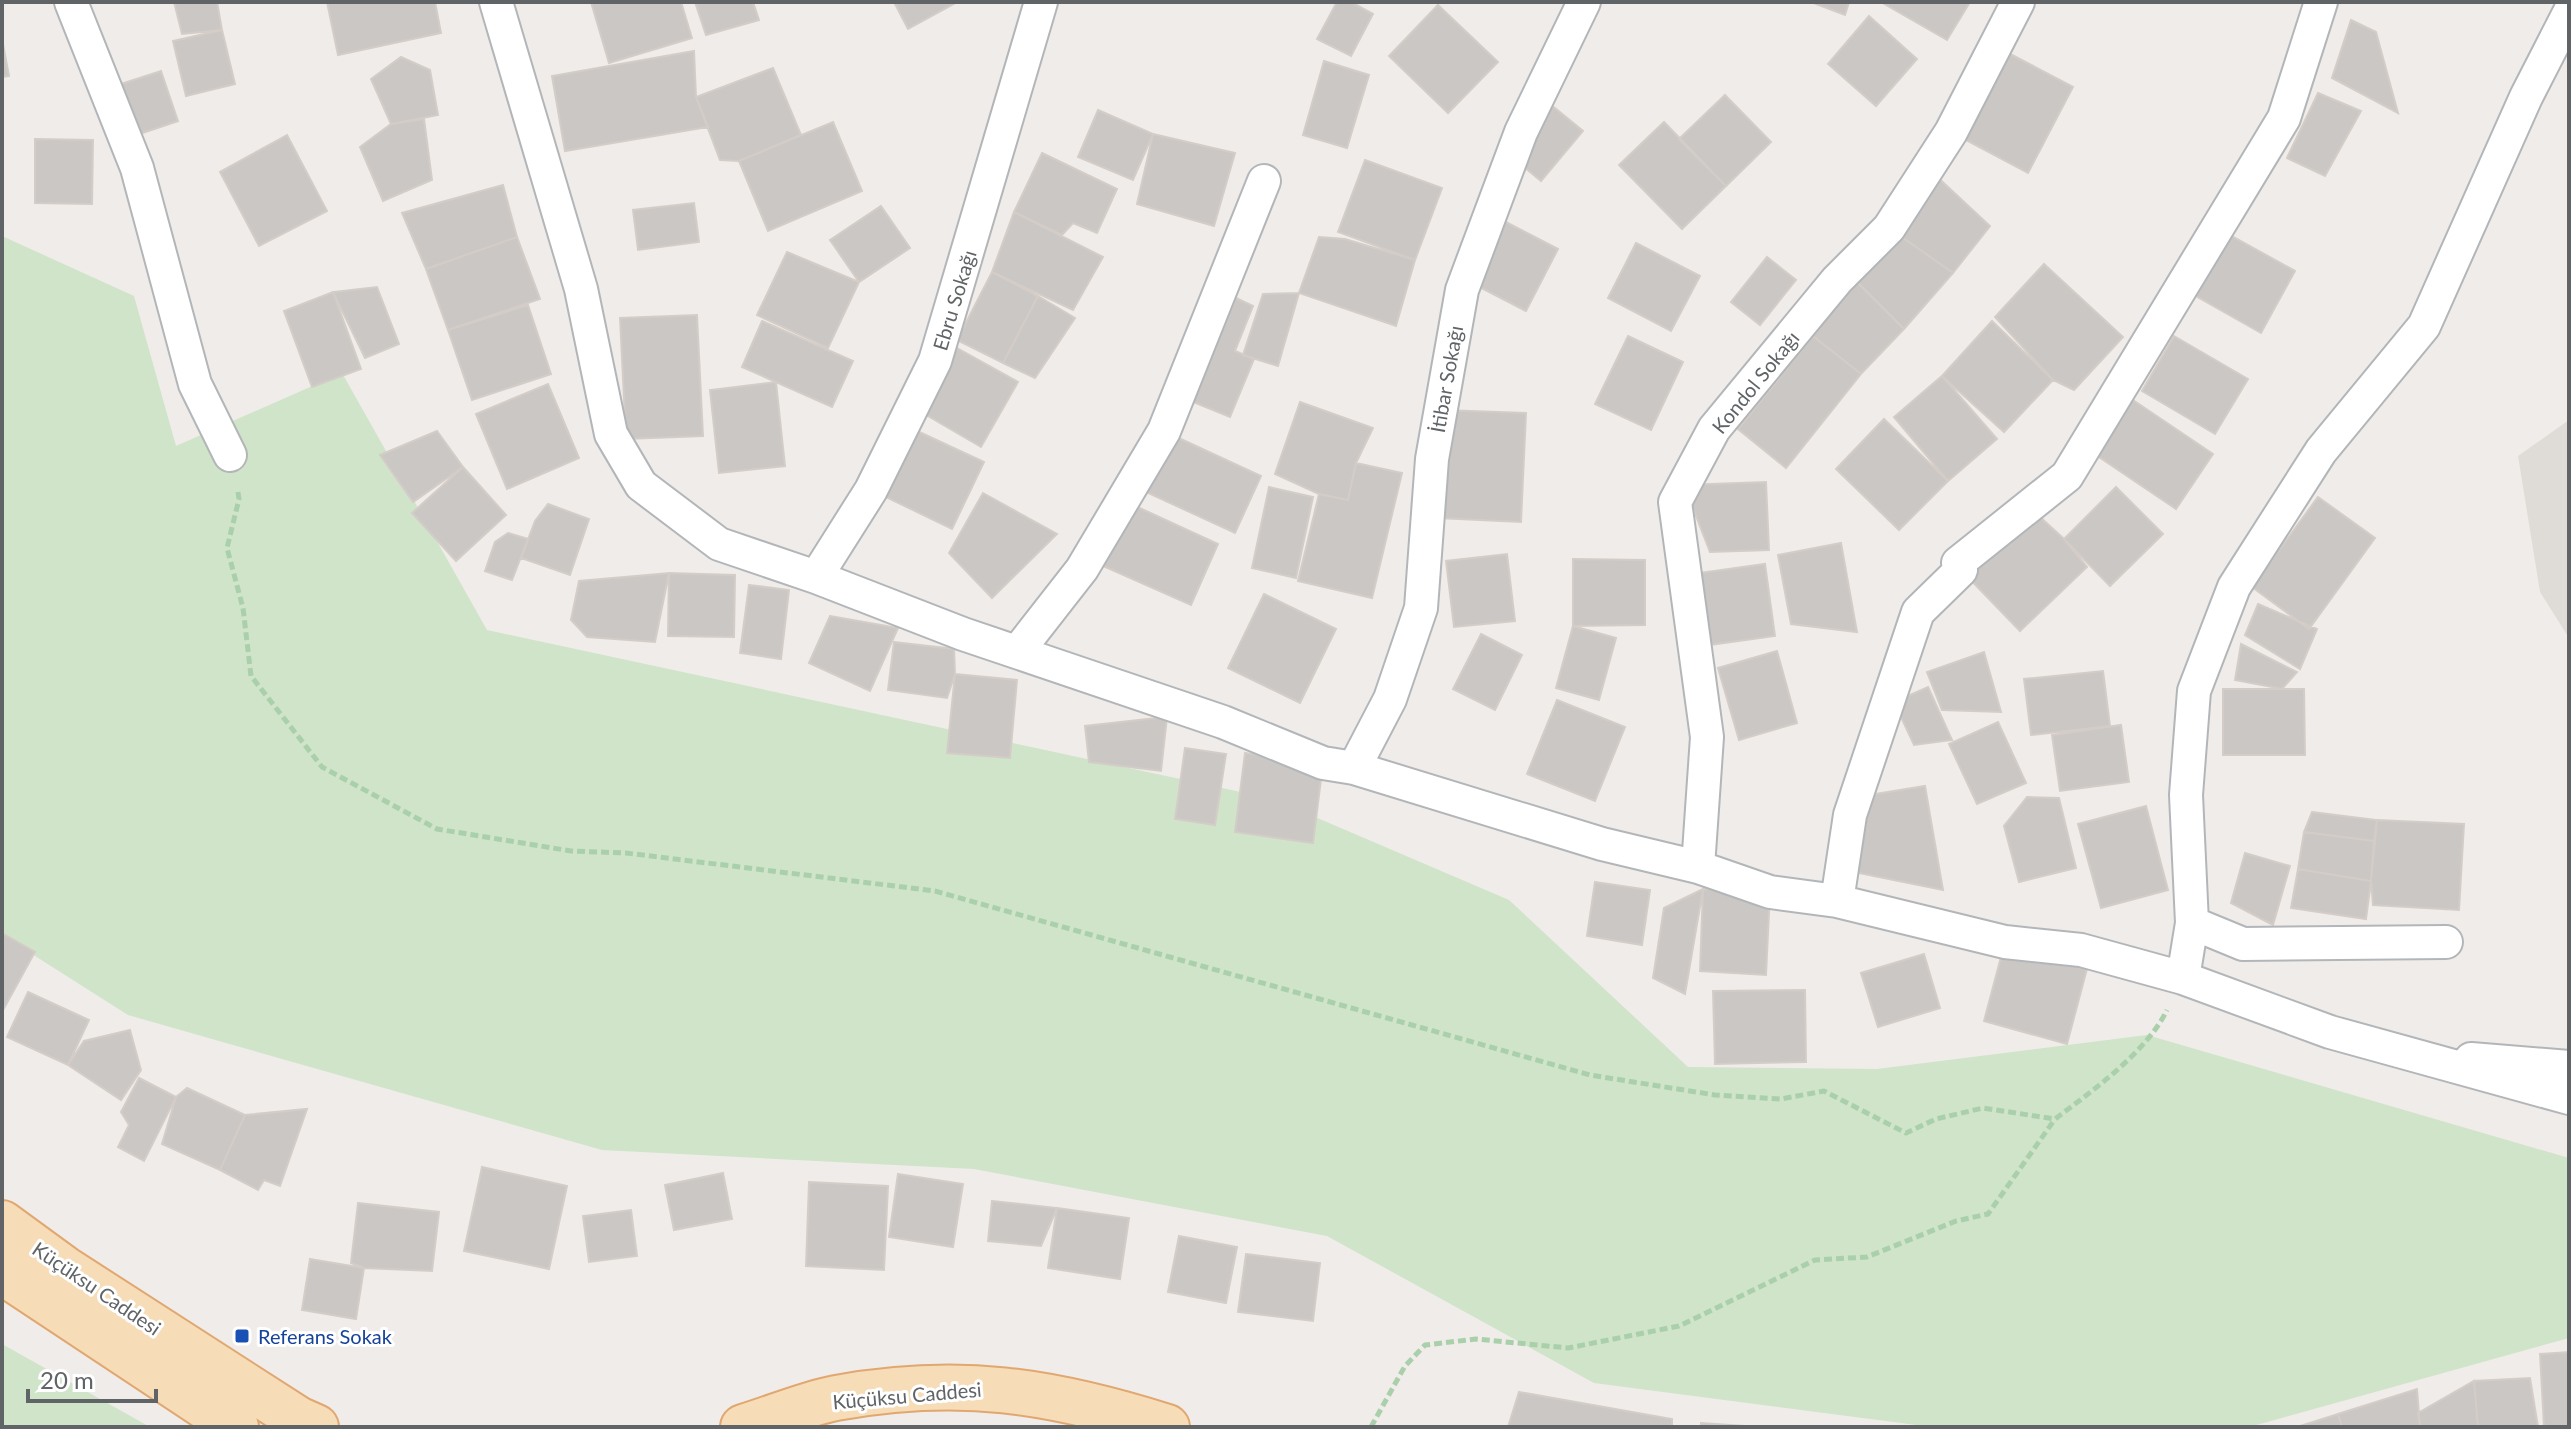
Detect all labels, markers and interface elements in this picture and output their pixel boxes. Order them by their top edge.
street label: Ebru Sokağı [927,247,981,353]
street label: İtibar Sokağı [1425,324,1467,434]
street label: Kondol Sokağı [1706,326,1804,438]
street label: Küçüksu Caddesi [28,1236,166,1340]
place label: Referans Sokak [258,1324,393,1348]
marker: Referans Sokak [233,1327,251,1345]
scale bar [28,1353,156,1403]
text: 20 m [40,1365,94,1394]
street label: Küçüksu Caddesi [832,1377,982,1413]

